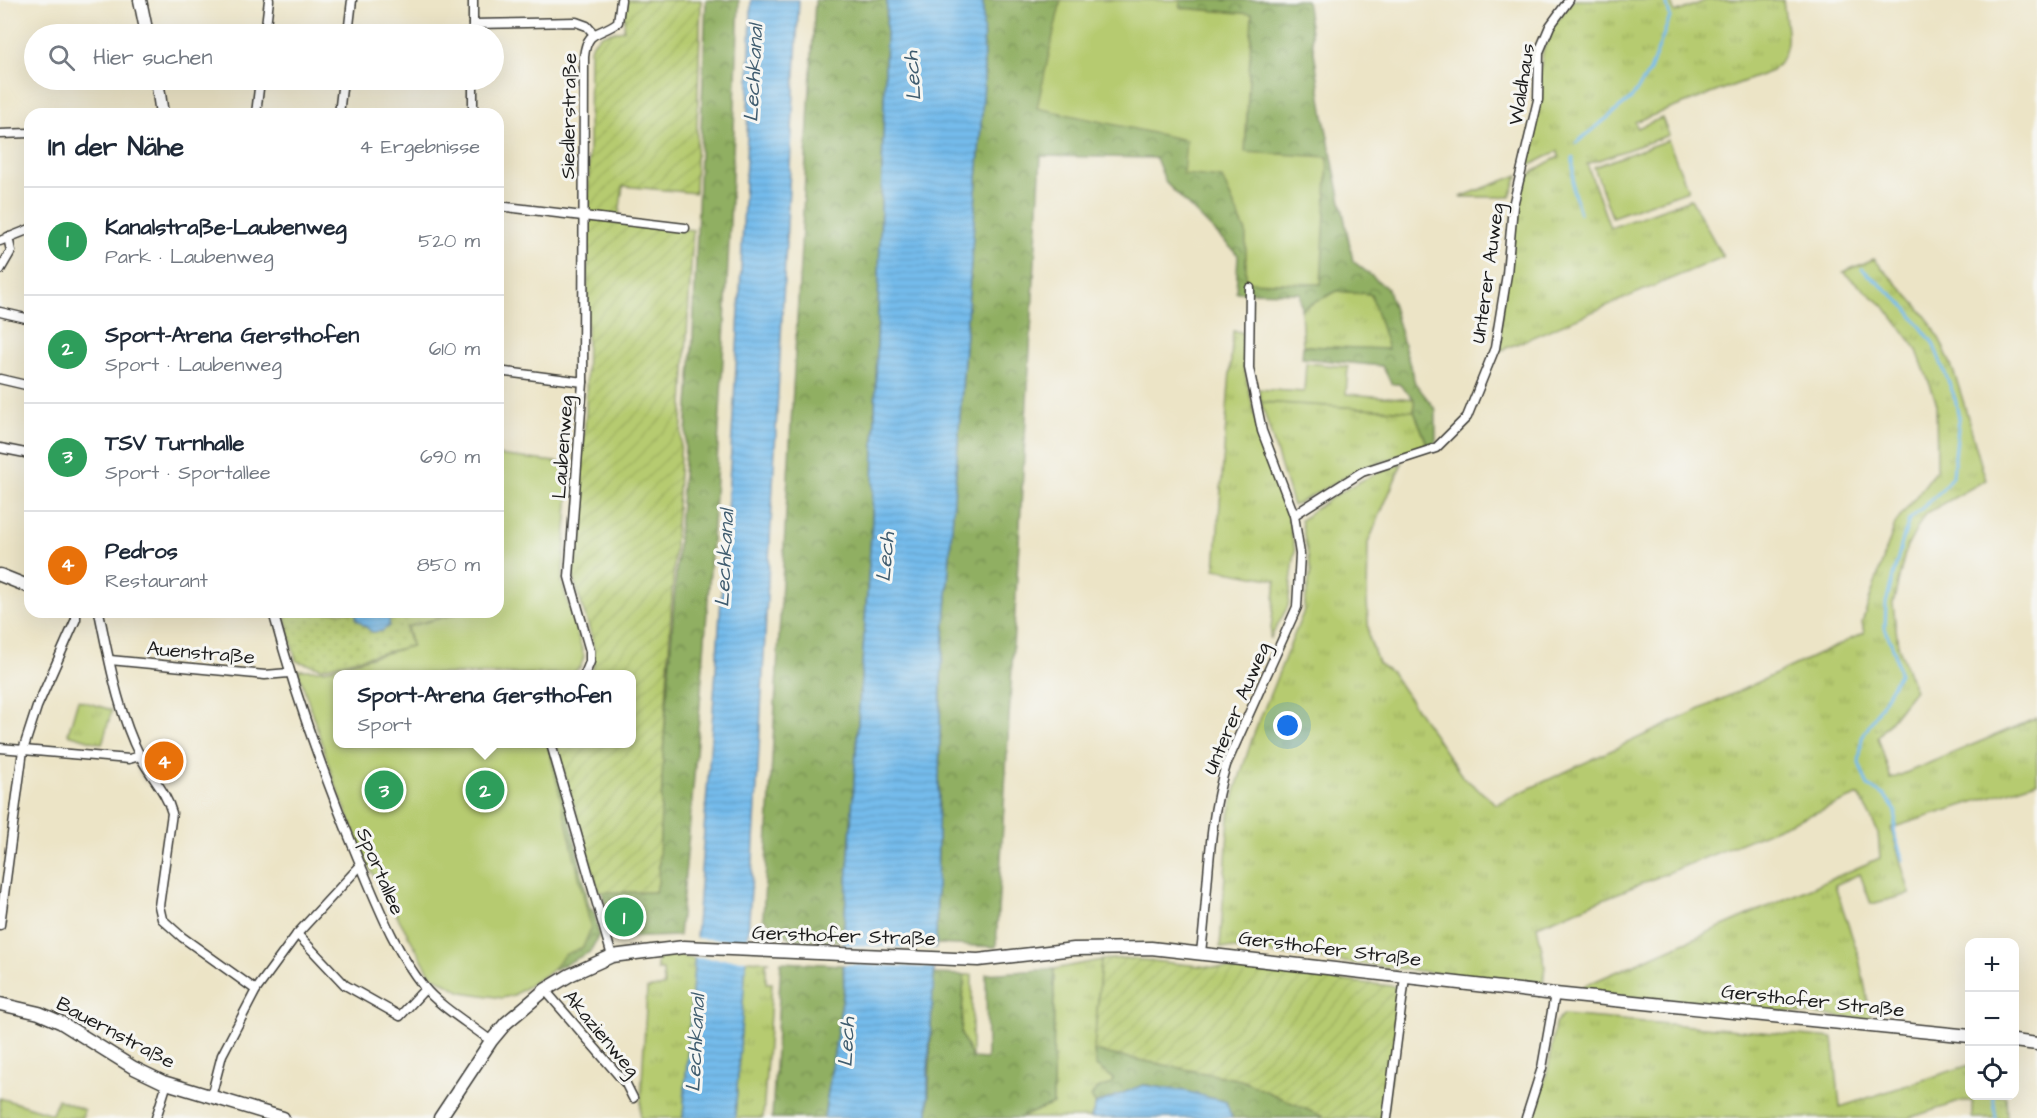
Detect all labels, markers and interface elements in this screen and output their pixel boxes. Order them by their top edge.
water label: Lechkanal [736,21,771,123]
search box [24,24,504,90]
icon: search [45,41,78,74]
street label: Waldhaus [1502,41,1542,127]
text: Hier suchen [93,42,212,73]
water label: Lech [896,49,929,102]
street label: Siedlerstraße [554,52,584,179]
text: In der Nähe [48,129,184,165]
text: 4 Ergebnisse [359,133,480,161]
street label: Unterer Auweg [1464,201,1513,345]
text: Kanalstraße-Laubenweg [105,212,347,243]
text: 1 [66,227,69,255]
text: 520 m [418,227,480,255]
text: Park · Laubenweg [105,243,274,271]
text: Sport-Arena Gersthofen [105,320,359,351]
text: 2 [62,335,73,363]
text: 610 m [429,335,480,363]
text: Sport · Laubenweg [105,351,282,379]
street label: Laubenweg [545,394,582,500]
text: TSV Turnhalle [105,428,244,459]
text: 3 [62,443,73,471]
text: 690 m [420,443,480,471]
text: Sport · Sportallee [105,459,271,487]
water label: Lechkanal [707,506,742,608]
water label: Lech [869,529,902,583]
text: Pedros [105,536,178,567]
text: 4 [61,551,74,579]
text: 850 m [417,551,480,579]
text: Restaurant [105,567,208,595]
street label: Auenstraße [146,634,256,672]
street label: Unterer Auweg [1196,638,1278,779]
popup [333,670,636,748]
text: Sport-Arena Gersthofen [357,680,612,711]
text: Sport [357,711,412,739]
your location [1273,711,1302,740]
pin: 4 [144,738,184,783]
pin: 3 [364,768,404,812]
pin: 2 [466,768,504,812]
street label: Sportallee [349,823,411,920]
pin: 1 [604,894,644,940]
street label: Gersthofer Straße [752,919,937,953]
street label: Gersthofer Straße [1237,924,1423,974]
map controls [1965,938,2019,1100]
button: + [1965,938,2019,992]
street label: Gersthofer Straße [1720,977,1906,1025]
street label: Akazienweg [556,984,646,1084]
street label: Bauernstraße [51,990,180,1076]
water label: Lechkanal [678,991,713,1093]
button: − [1965,992,2019,1046]
water label: Lech [831,1015,862,1068]
button: locate [1965,1046,2019,1100]

